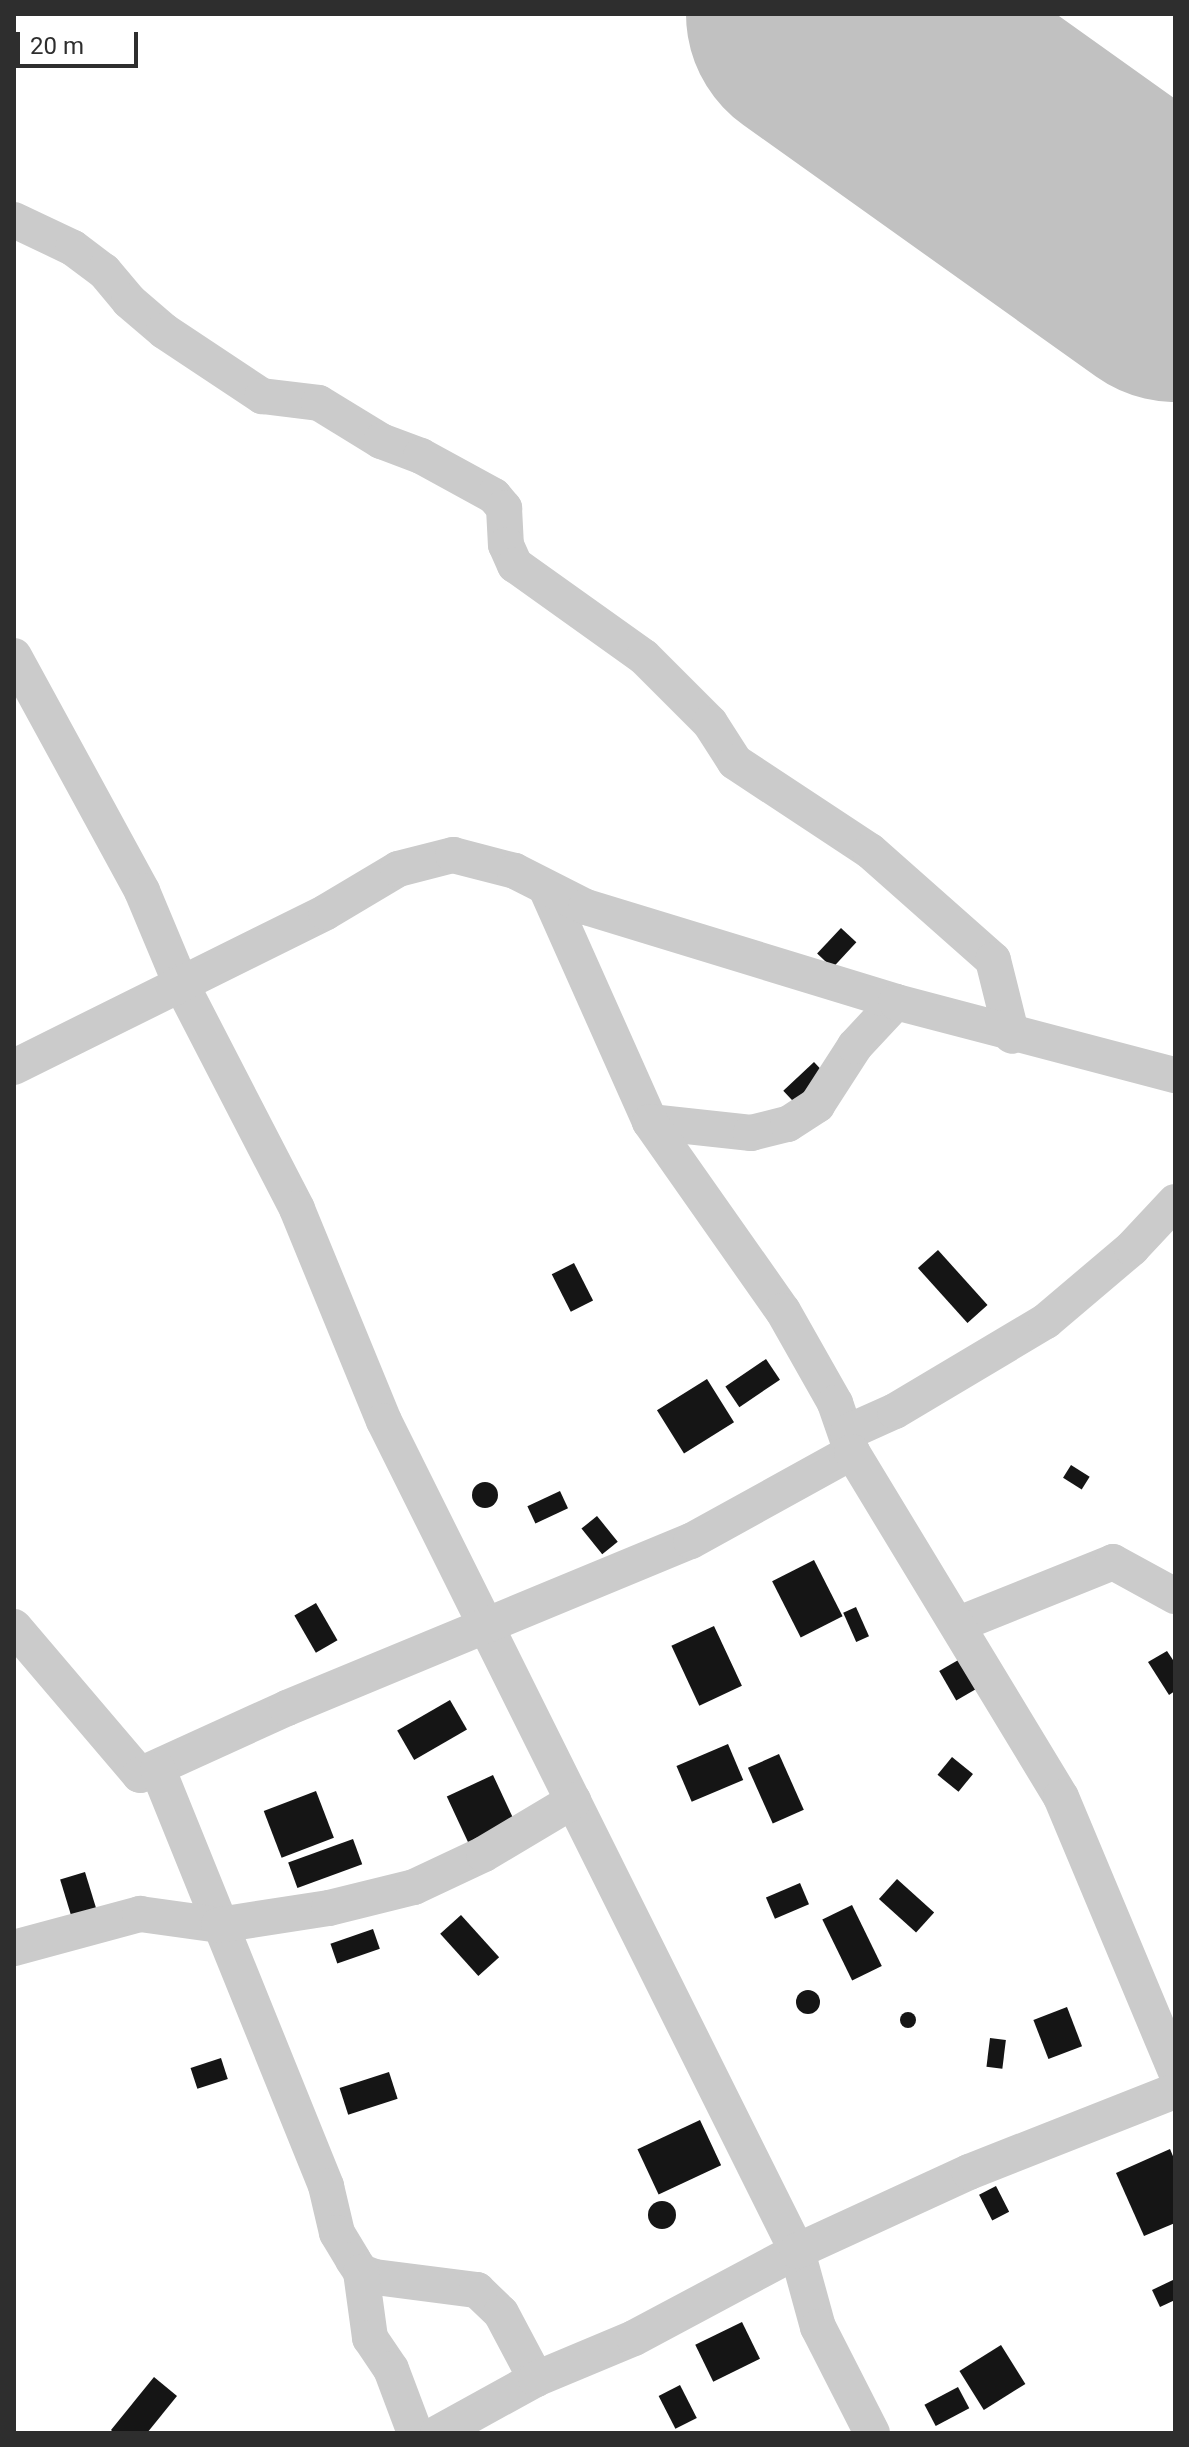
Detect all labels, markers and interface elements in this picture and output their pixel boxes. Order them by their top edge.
scale bar [20,16,142,66]
text: 20 m [30,32,84,60]

